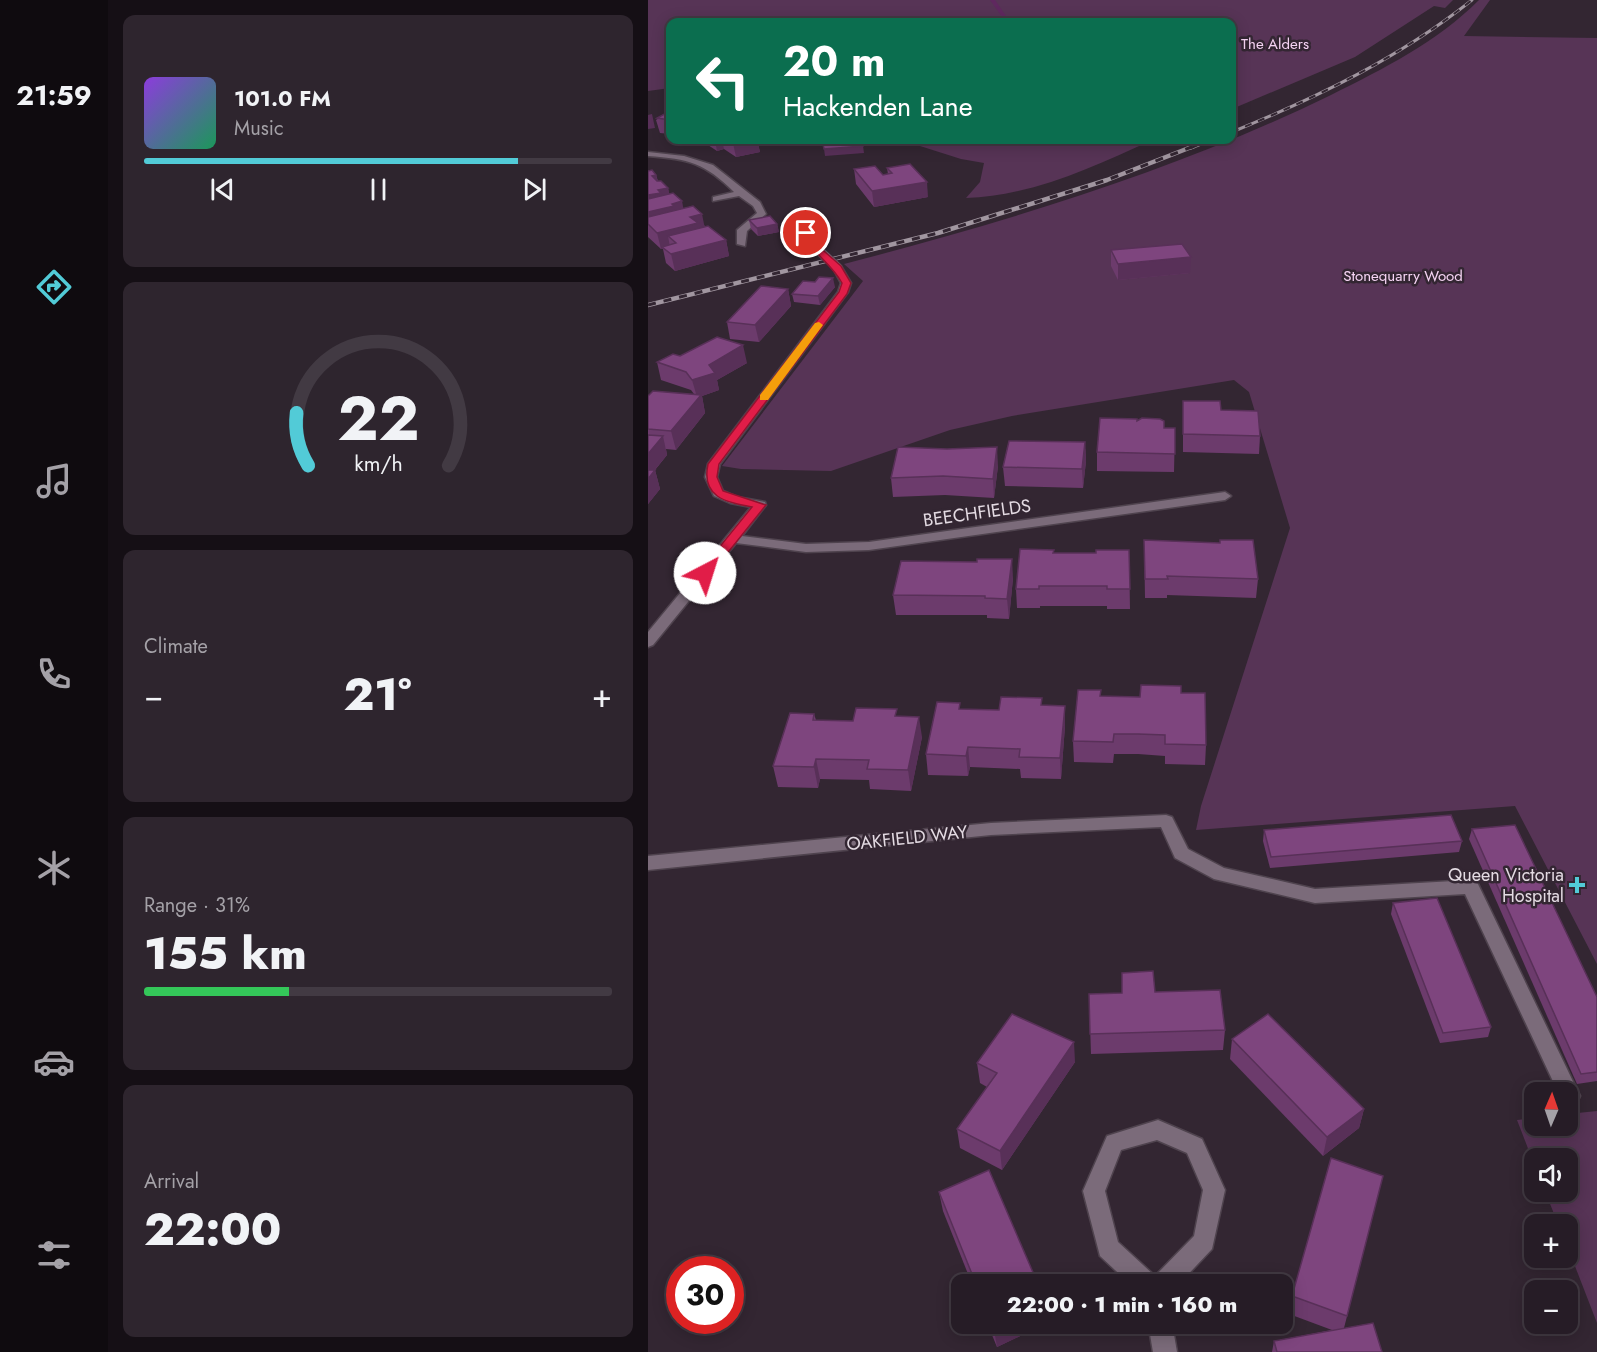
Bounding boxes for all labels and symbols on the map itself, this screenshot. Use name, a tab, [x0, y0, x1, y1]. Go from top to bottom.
park label: The Alders	[1241, 33, 1309, 55]
pin	[780, 207, 831, 258]
park label: Stonequarry Wood	[1343, 265, 1463, 287]
street label: BEECHFIELDS	[921, 493, 1033, 533]
position arrow	[673, 541, 737, 605]
street label: OAKFIELD WAY	[845, 819, 970, 857]
place label: Queen Victoria Hospital	[1448, 862, 1564, 909]
marker: Queen Victoria Hospital	[1568, 876, 1586, 894]
north arrow	[1524, 1082, 1578, 1136]
speed limit sign: 30	[666, 1256, 744, 1334]

